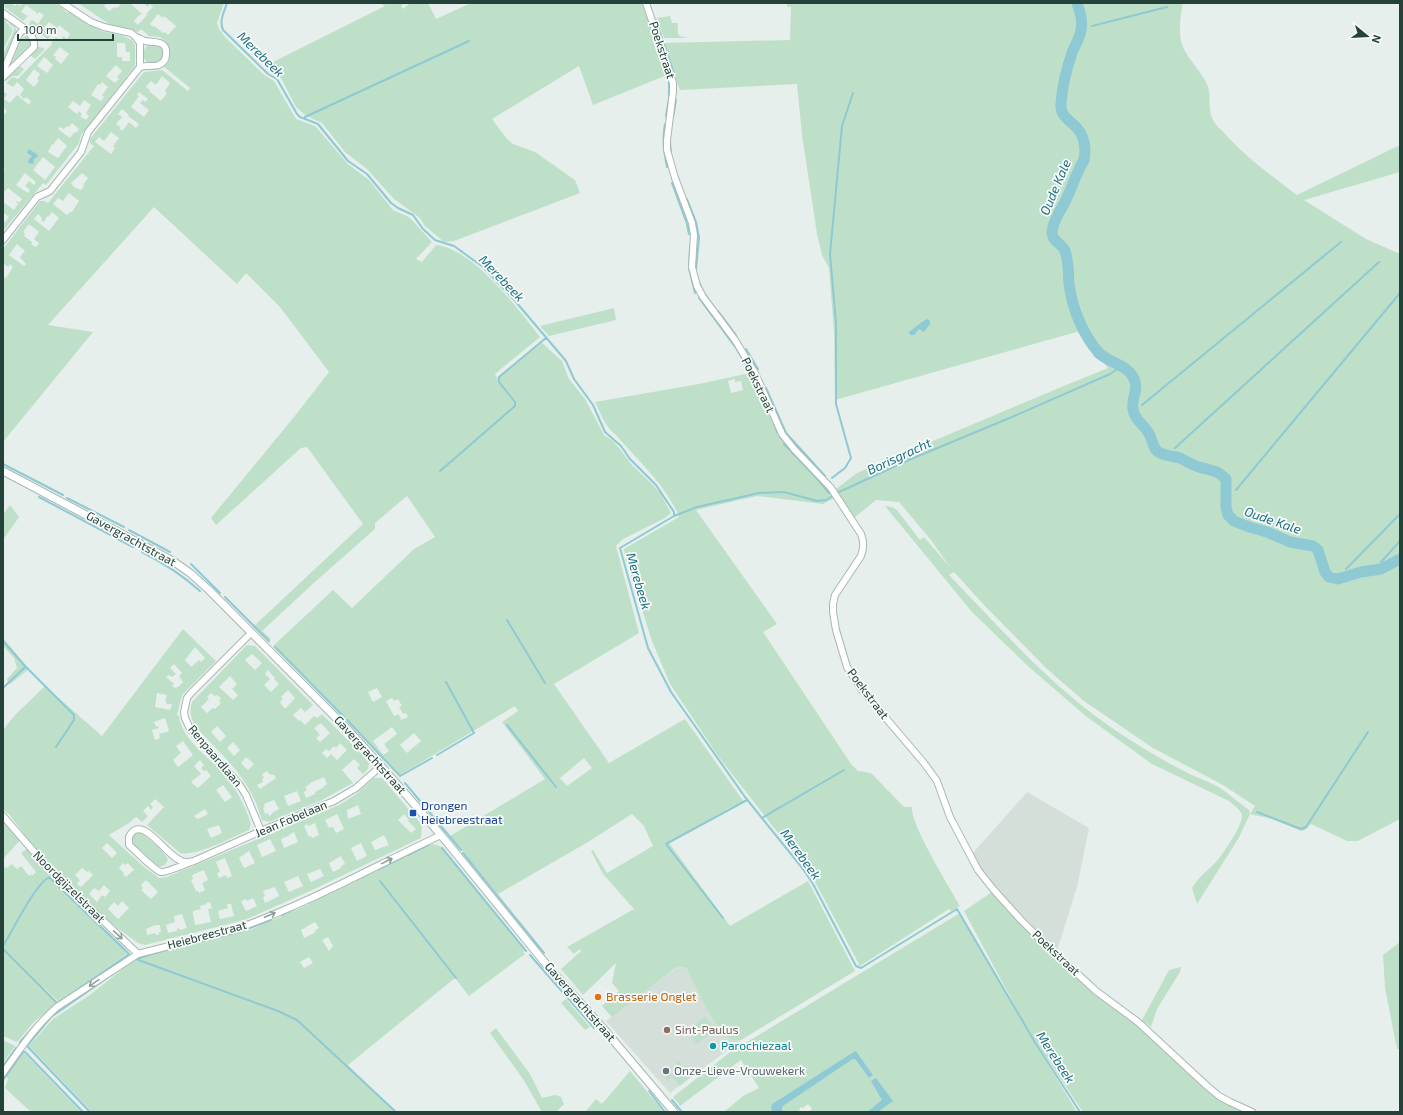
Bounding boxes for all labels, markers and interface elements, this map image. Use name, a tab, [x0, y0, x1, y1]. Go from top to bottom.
scale bar	[18, 16, 113, 42]
north arrow	[1347, 16, 1387, 56]
street label: Poekstraat	[647, 19, 679, 81]
text: 100 m	[24, 22, 56, 36]
water label: Merebeek	[234, 28, 288, 80]
text: N	[1370, 33, 1384, 45]
water label: Oude Kale	[1036, 157, 1074, 217]
water label: Merebeek	[476, 251, 528, 305]
street label: Poekstraat	[740, 355, 778, 415]
water label: Borisgracht	[864, 434, 934, 478]
water label: Oude Kale	[1242, 503, 1304, 537]
street label: Gavergrachtstraat	[84, 508, 179, 569]
water label: Merebeek	[623, 551, 655, 612]
street label: Poekstraat	[845, 665, 893, 722]
street label: Gavergrachtstraat	[332, 712, 410, 797]
street label: Renpaardlaan	[186, 722, 246, 789]
street label: Jean Fobelaan	[252, 797, 329, 840]
place label: Drongen Heiebreestraat	[421, 798, 503, 826]
marker: Drongen Heiebreestraat	[408, 808, 418, 818]
water label: Merebeek	[777, 826, 825, 883]
street label: Noordgijzelstraat	[30, 848, 109, 926]
one-way arrow	[381, 857, 393, 864]
one-way arrow	[263, 911, 275, 919]
street label: Heiebreestraat	[166, 917, 248, 951]
street label: Poekstraat	[1030, 927, 1084, 978]
one-way arrow	[113, 930, 123, 939]
street label: Gavergrachtstraat	[543, 959, 619, 1044]
one-way arrow	[89, 979, 100, 987]
place label: Brasserie Onglet	[606, 989, 697, 1003]
marker: Brasserie Onglet	[593, 992, 603, 1002]
place label: Sint-Paulus	[675, 1022, 739, 1036]
marker: Sint-Paulus	[662, 1025, 672, 1035]
water label: Merebeek	[1033, 1028, 1079, 1086]
place label: Parochiezaal	[721, 1038, 792, 1052]
marker: Parochiezaal	[708, 1041, 718, 1051]
place label: Onze-Lieve-Vrouwekerk	[674, 1063, 805, 1077]
marker: Onze-Lieve-Vrouwekerk	[661, 1066, 671, 1076]

